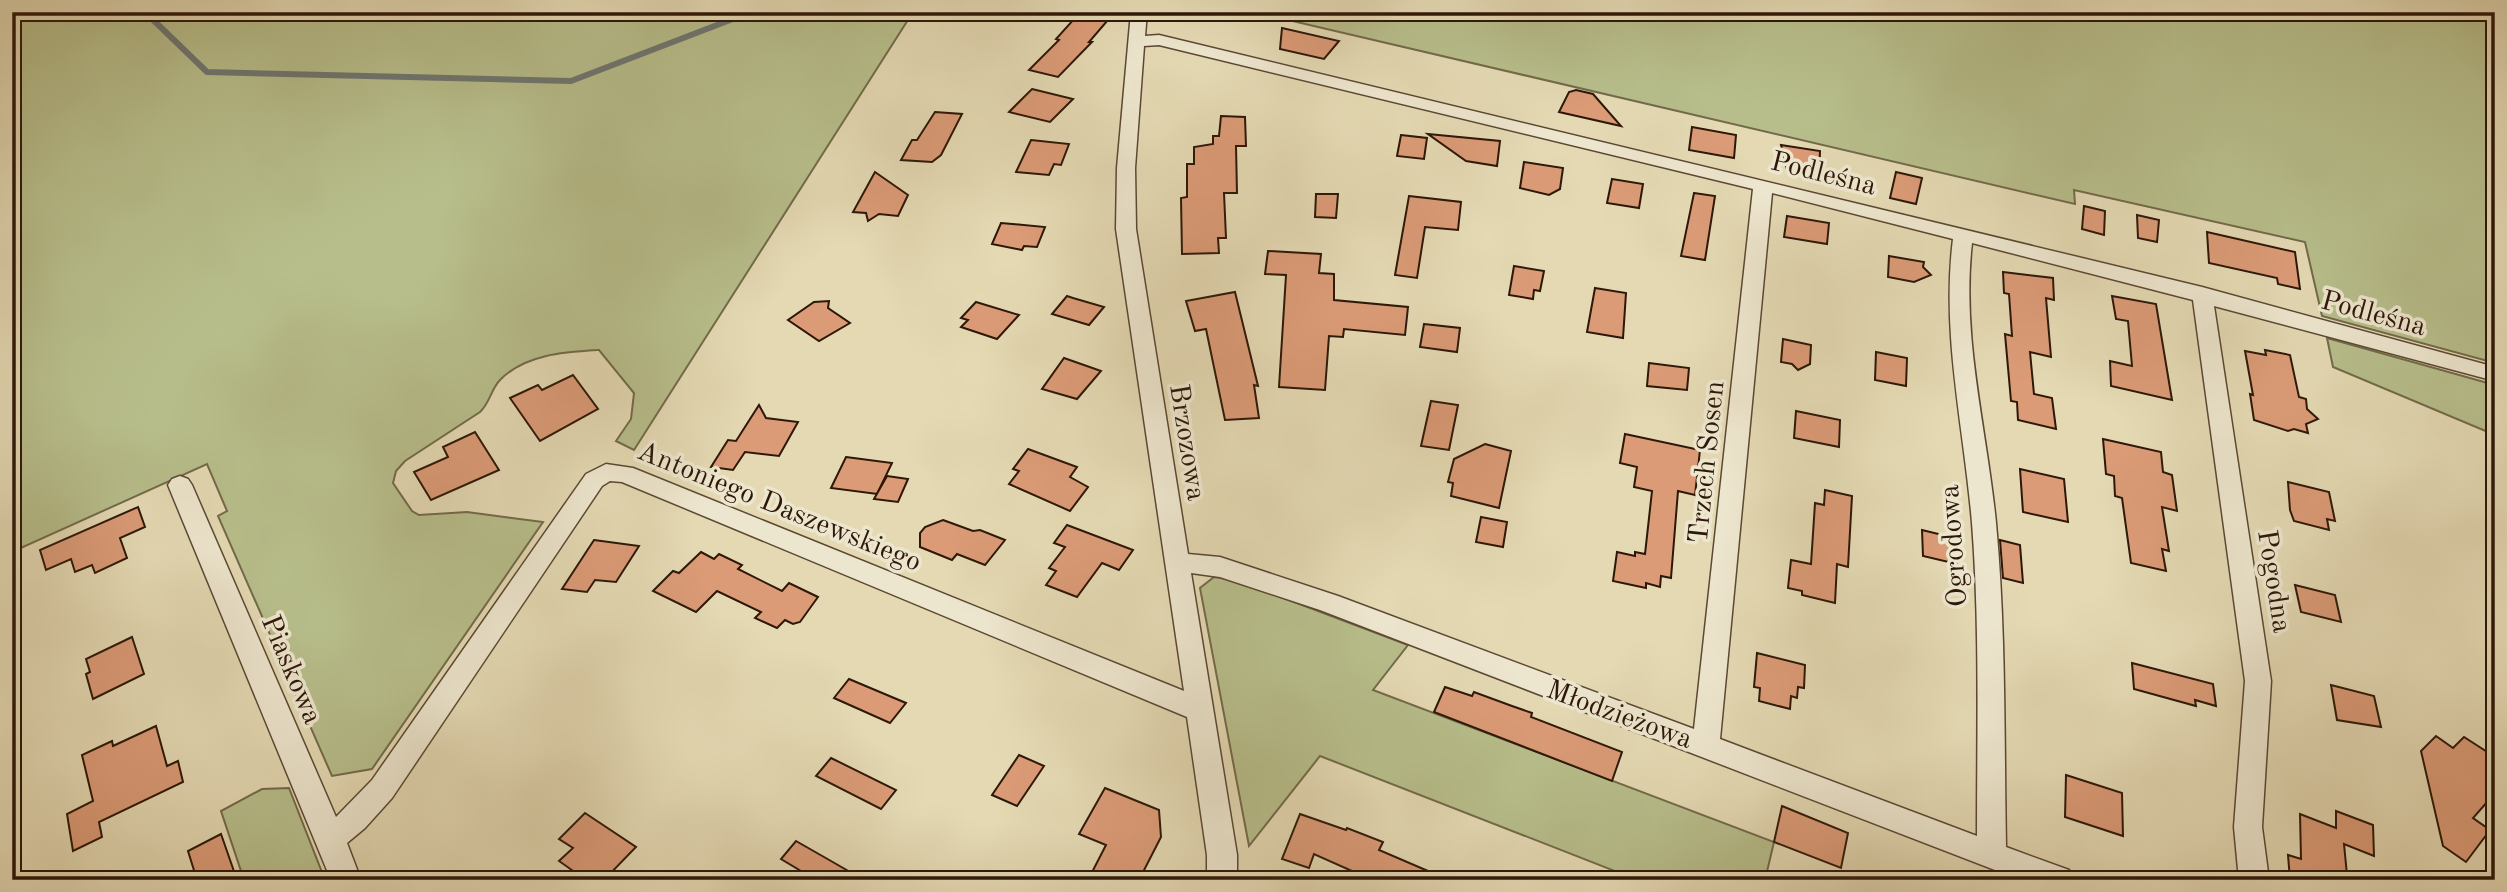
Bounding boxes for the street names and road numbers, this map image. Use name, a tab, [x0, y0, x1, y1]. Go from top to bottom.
street label: Podleśna	[1768, 148, 1879, 202]
street label: Podleśna	[2318, 287, 2429, 342]
street label: Trzech Sosen	[1686, 380, 1730, 545]
street label: Brzozowa	[1163, 382, 1209, 503]
street label: Antoniego Daszewskiego	[633, 438, 925, 578]
street label: Ogrodowa	[1937, 483, 1973, 608]
street label: Pogodna	[2251, 528, 2295, 635]
street label: Piaskowa	[255, 612, 326, 729]
street label: Młodzieżowa	[1542, 677, 1696, 755]

